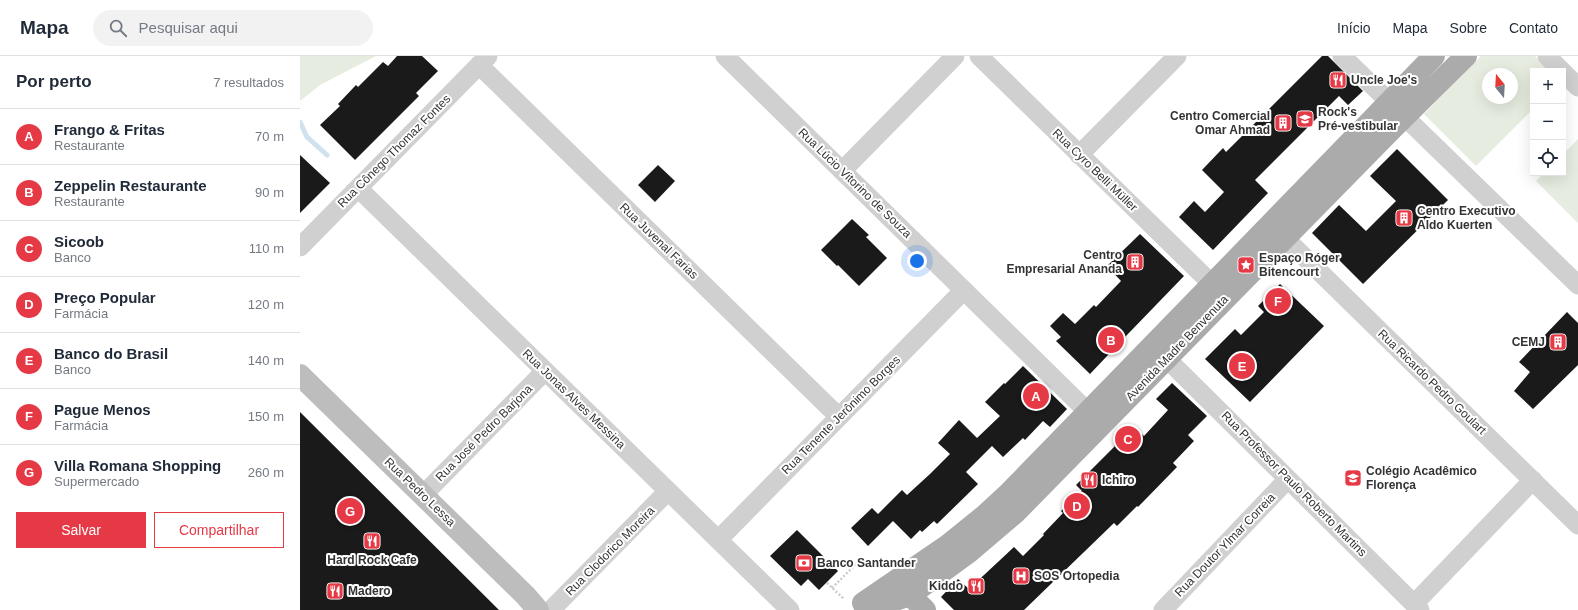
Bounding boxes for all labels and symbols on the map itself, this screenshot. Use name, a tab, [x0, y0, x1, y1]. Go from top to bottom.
north arrow	[1482, 68, 1518, 104]
restaurant icon: Uncle Joe's	[1328, 70, 1348, 90]
place label: Uncle Joe's	[1351, 73, 1418, 87]
street label: Rua Cônego Thomaz Fontes	[335, 92, 453, 210]
place label: Rock's Pré-vestibular	[1318, 105, 1398, 133]
place label: Centro Comercial Omar Ahmad	[1170, 109, 1270, 137]
school or university icon: Rock's Pré-vestibular	[1295, 109, 1315, 129]
building icon: Centro Comercial Omar Ahmad	[1273, 113, 1293, 133]
street label: Rua Lúcio Vitorino de Souza	[796, 125, 915, 241]
street label: Rua Cyro Belli Müller	[1050, 126, 1140, 214]
street label: Rua Juvenal Farias	[617, 200, 701, 282]
place label: Centro Executivo Aldo Kuerten	[1417, 204, 1516, 232]
building icon: Centro Executivo Aldo Kuerten	[1394, 208, 1414, 228]
place label: Centro Empresarial Ananda	[1006, 248, 1122, 276]
your location	[907, 251, 927, 271]
place label: Espaço Róger Bitencourt	[1259, 251, 1340, 279]
building icon: Centro Empresarial Ananda	[1125, 252, 1145, 272]
place icon: Espaço Róger Bitencourt	[1236, 255, 1256, 275]
pin: F	[1265, 286, 1291, 316]
street label: Avenida Madre Benvenuta	[1123, 292, 1231, 404]
pin: B	[1098, 325, 1124, 355]
street label: Rua Ricardo Pedro Goulart	[1375, 327, 1489, 438]
building icon: CEMJ	[1548, 332, 1568, 352]
place label: CEMJ	[1512, 335, 1545, 349]
street label: Rua Jonas Alves Messina	[520, 346, 629, 452]
pin: E	[1229, 351, 1255, 381]
street label: Rua Tenente Jerônimo Borges	[779, 353, 903, 477]
pin: A	[1023, 381, 1049, 411]
street label: Rua José Pedro Barjona	[433, 382, 535, 484]
street label: Rua Professor Paulo Roberto Martins	[1219, 409, 1369, 559]
pin: C	[1115, 424, 1141, 454]
street label: Rua Pedro Lessa	[382, 455, 458, 529]
place label: Colégio Acadêmico Florença	[1366, 464, 1477, 492]
school or university icon: Colégio Acadêmico Florença	[1343, 468, 1363, 488]
restaurant icon: Ichiro	[1079, 470, 1099, 490]
place label: Ichiro	[1102, 473, 1135, 487]
street label: Rua Doutor Ylmar Correia	[1172, 490, 1278, 600]
pin: D	[1064, 491, 1090, 521]
pin: G	[337, 496, 363, 526]
street label: Rua Clodorico Moreira	[563, 503, 658, 598]
restaurant icon: Hard Rock Cafe	[362, 531, 382, 551]
place label: Hard Rock Cafe	[327, 553, 417, 567]
bank icon: Banco Santander	[794, 553, 814, 573]
place label: Banco Santander	[817, 556, 916, 570]
hospital icon: SOS Ortopedia	[1011, 566, 1031, 586]
place label: SOS Ortopedia	[1034, 569, 1120, 583]
restaurant icon: Kiddo	[966, 576, 986, 596]
place label: Kiddo	[929, 579, 963, 593]
restaurant icon: Madero	[325, 581, 345, 601]
place label: Madero	[348, 584, 391, 598]

